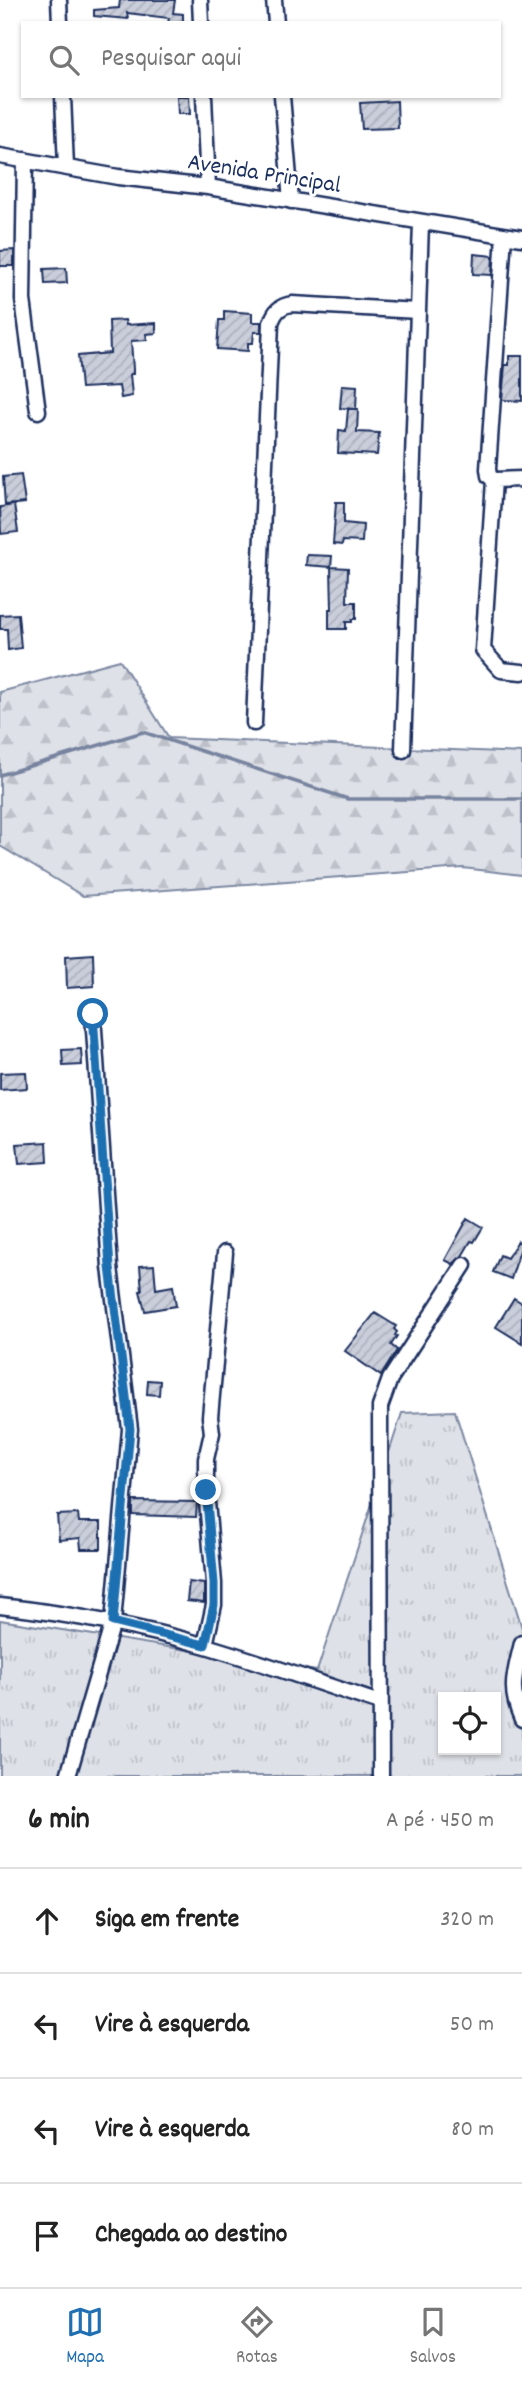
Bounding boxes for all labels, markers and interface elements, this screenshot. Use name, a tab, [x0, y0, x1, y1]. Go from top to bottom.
search box	[21, 21, 501, 98]
icon: search	[45, 41, 83, 79]
text: Pesquisar aqui	[101, 41, 241, 78]
street label: Avenida Principal	[185, 146, 343, 204]
route start	[77, 998, 108, 1029]
route end	[190, 1474, 221, 1505]
map controls	[438, 1692, 501, 1755]
button: locate	[438, 1692, 501, 1755]
text: 6 min	[28, 1800, 90, 1843]
text: A pé · 450 m	[386, 1805, 494, 1838]
icon: ahead	[28, 1902, 66, 1940]
text: Siga em frente	[95, 1902, 239, 1939]
text: 320 m	[440, 1904, 494, 1937]
icon: left	[28, 2007, 66, 2045]
text: Vire à esquerda	[95, 2007, 249, 2044]
text: 50 m	[450, 2009, 494, 2042]
icon: left	[28, 2112, 66, 2150]
text: Vire à esquerda	[95, 2112, 249, 2149]
text: 80 m	[451, 2114, 494, 2147]
icon: arrive	[28, 2217, 66, 2255]
text: Chegada ao destino	[95, 2217, 287, 2254]
tab: Mapa	[66, 2303, 104, 2372]
tab: Rotas	[236, 2303, 278, 2372]
tab: Salvos	[410, 2303, 456, 2372]

